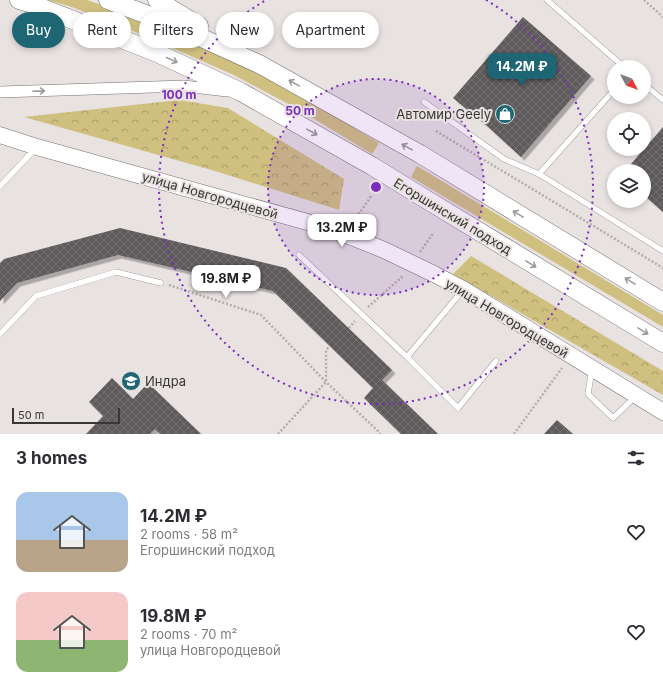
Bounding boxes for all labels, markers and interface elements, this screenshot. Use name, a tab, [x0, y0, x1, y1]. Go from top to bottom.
chip: Buy	[12, 12, 65, 48]
chip: Rent	[73, 12, 131, 48]
chip: Filters	[139, 12, 208, 48]
chip: New	[216, 12, 274, 48]
chip: Apartment	[282, 12, 379, 48]
pin: 14.2M ₽	[485, 53, 559, 87]
one-way arrow	[166, 57, 178, 64]
text: 14.2M ₽	[496, 58, 548, 74]
north arrow	[607, 60, 651, 104]
map controls	[607, 60, 651, 208]
one-way arrow	[288, 79, 300, 87]
one-way arrow	[32, 87, 45, 95]
text: 100 m	[161, 87, 197, 102]
text: 50 m	[285, 103, 315, 118]
shop icon: Автомир Geely	[494, 103, 516, 125]
place label: Автомир Geely	[396, 106, 491, 122]
button: locate	[607, 112, 651, 156]
one-way arrow	[306, 129, 318, 136]
one-way arrow	[401, 142, 413, 150]
button: layers	[607, 164, 651, 208]
street label: улица Новгородцевой	[140, 168, 280, 222]
street label: Егоршинский подход	[391, 174, 515, 258]
centre of rings	[369, 180, 383, 194]
one-way arrow	[512, 210, 524, 218]
pin: 13.2M ₽	[305, 214, 379, 248]
text: 13.2M ₽	[316, 219, 368, 235]
one-way arrow	[525, 260, 537, 268]
pin: 19.8M ₽	[189, 265, 263, 299]
text: 19.8M ₽	[201, 270, 251, 286]
street label: улица Новгородцевой	[443, 275, 571, 361]
one-way arrow	[624, 277, 636, 285]
one-way arrow	[637, 327, 648, 335]
school or university icon: Индра	[120, 370, 142, 392]
place label: Индра	[145, 373, 186, 389]
scale bar	[12, 406, 120, 425]
text: 50 m	[18, 408, 44, 422]
icon: filters	[625, 447, 647, 469]
text: 3 homes	[16, 448, 87, 468]
text: 14.2M ₽	[140, 506, 207, 526]
icon: home	[48, 508, 96, 556]
icon: heart	[625, 521, 647, 543]
text: 2 rooms · 58 m²	[140, 526, 238, 542]
text: Егоршинский подход	[140, 542, 275, 558]
text: 19.8M ₽	[140, 606, 207, 626]
icon: home	[48, 608, 96, 656]
icon: heart	[625, 621, 647, 643]
text: 2 rooms · 70 m²	[140, 626, 237, 642]
text: улица Новгородцевой	[140, 642, 281, 658]

